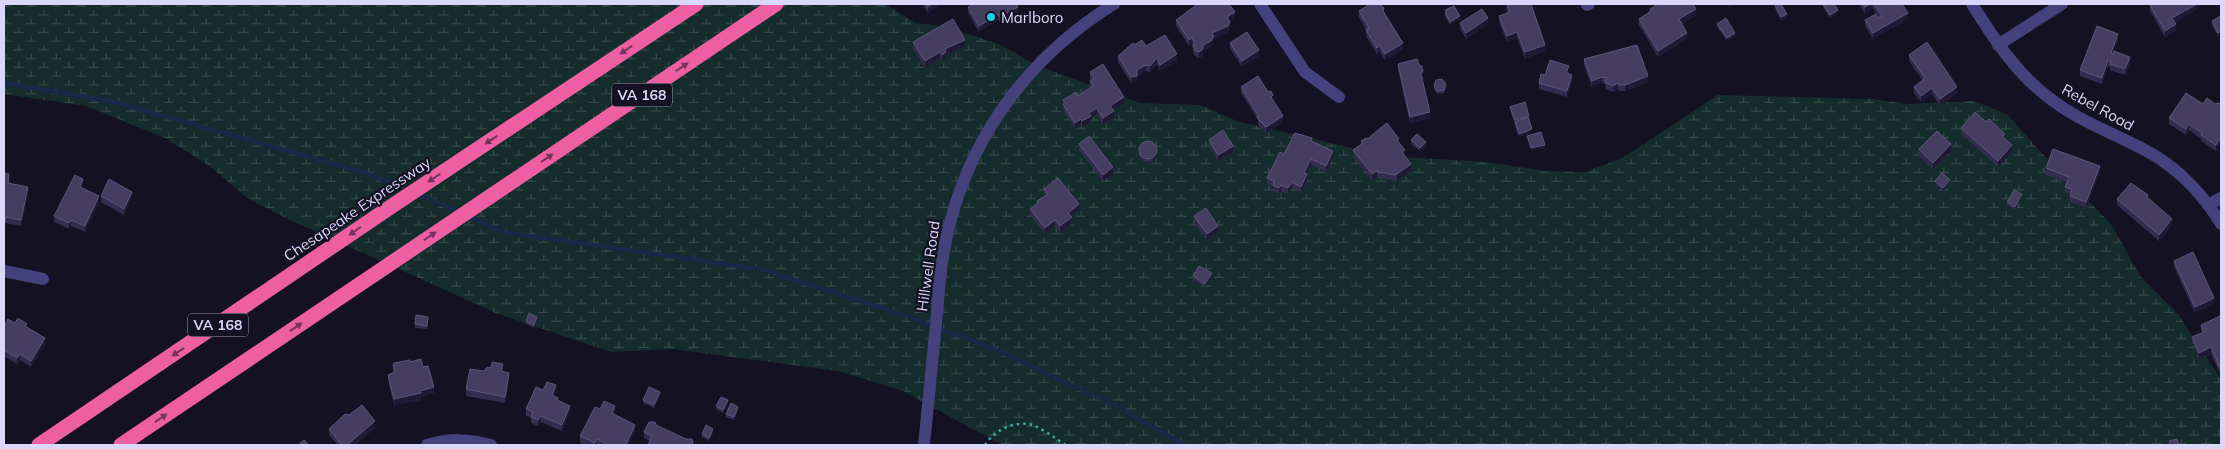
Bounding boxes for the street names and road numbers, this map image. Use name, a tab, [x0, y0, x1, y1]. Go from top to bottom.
street label: Rebel Road	[2058, 79, 2138, 135]
road number: VA 168	[612, 84, 672, 106]
street label: Chesapeake Expressway	[280, 153, 434, 265]
street label: Hillwell Road	[912, 220, 944, 312]
road number: VA 168	[188, 314, 248, 336]

